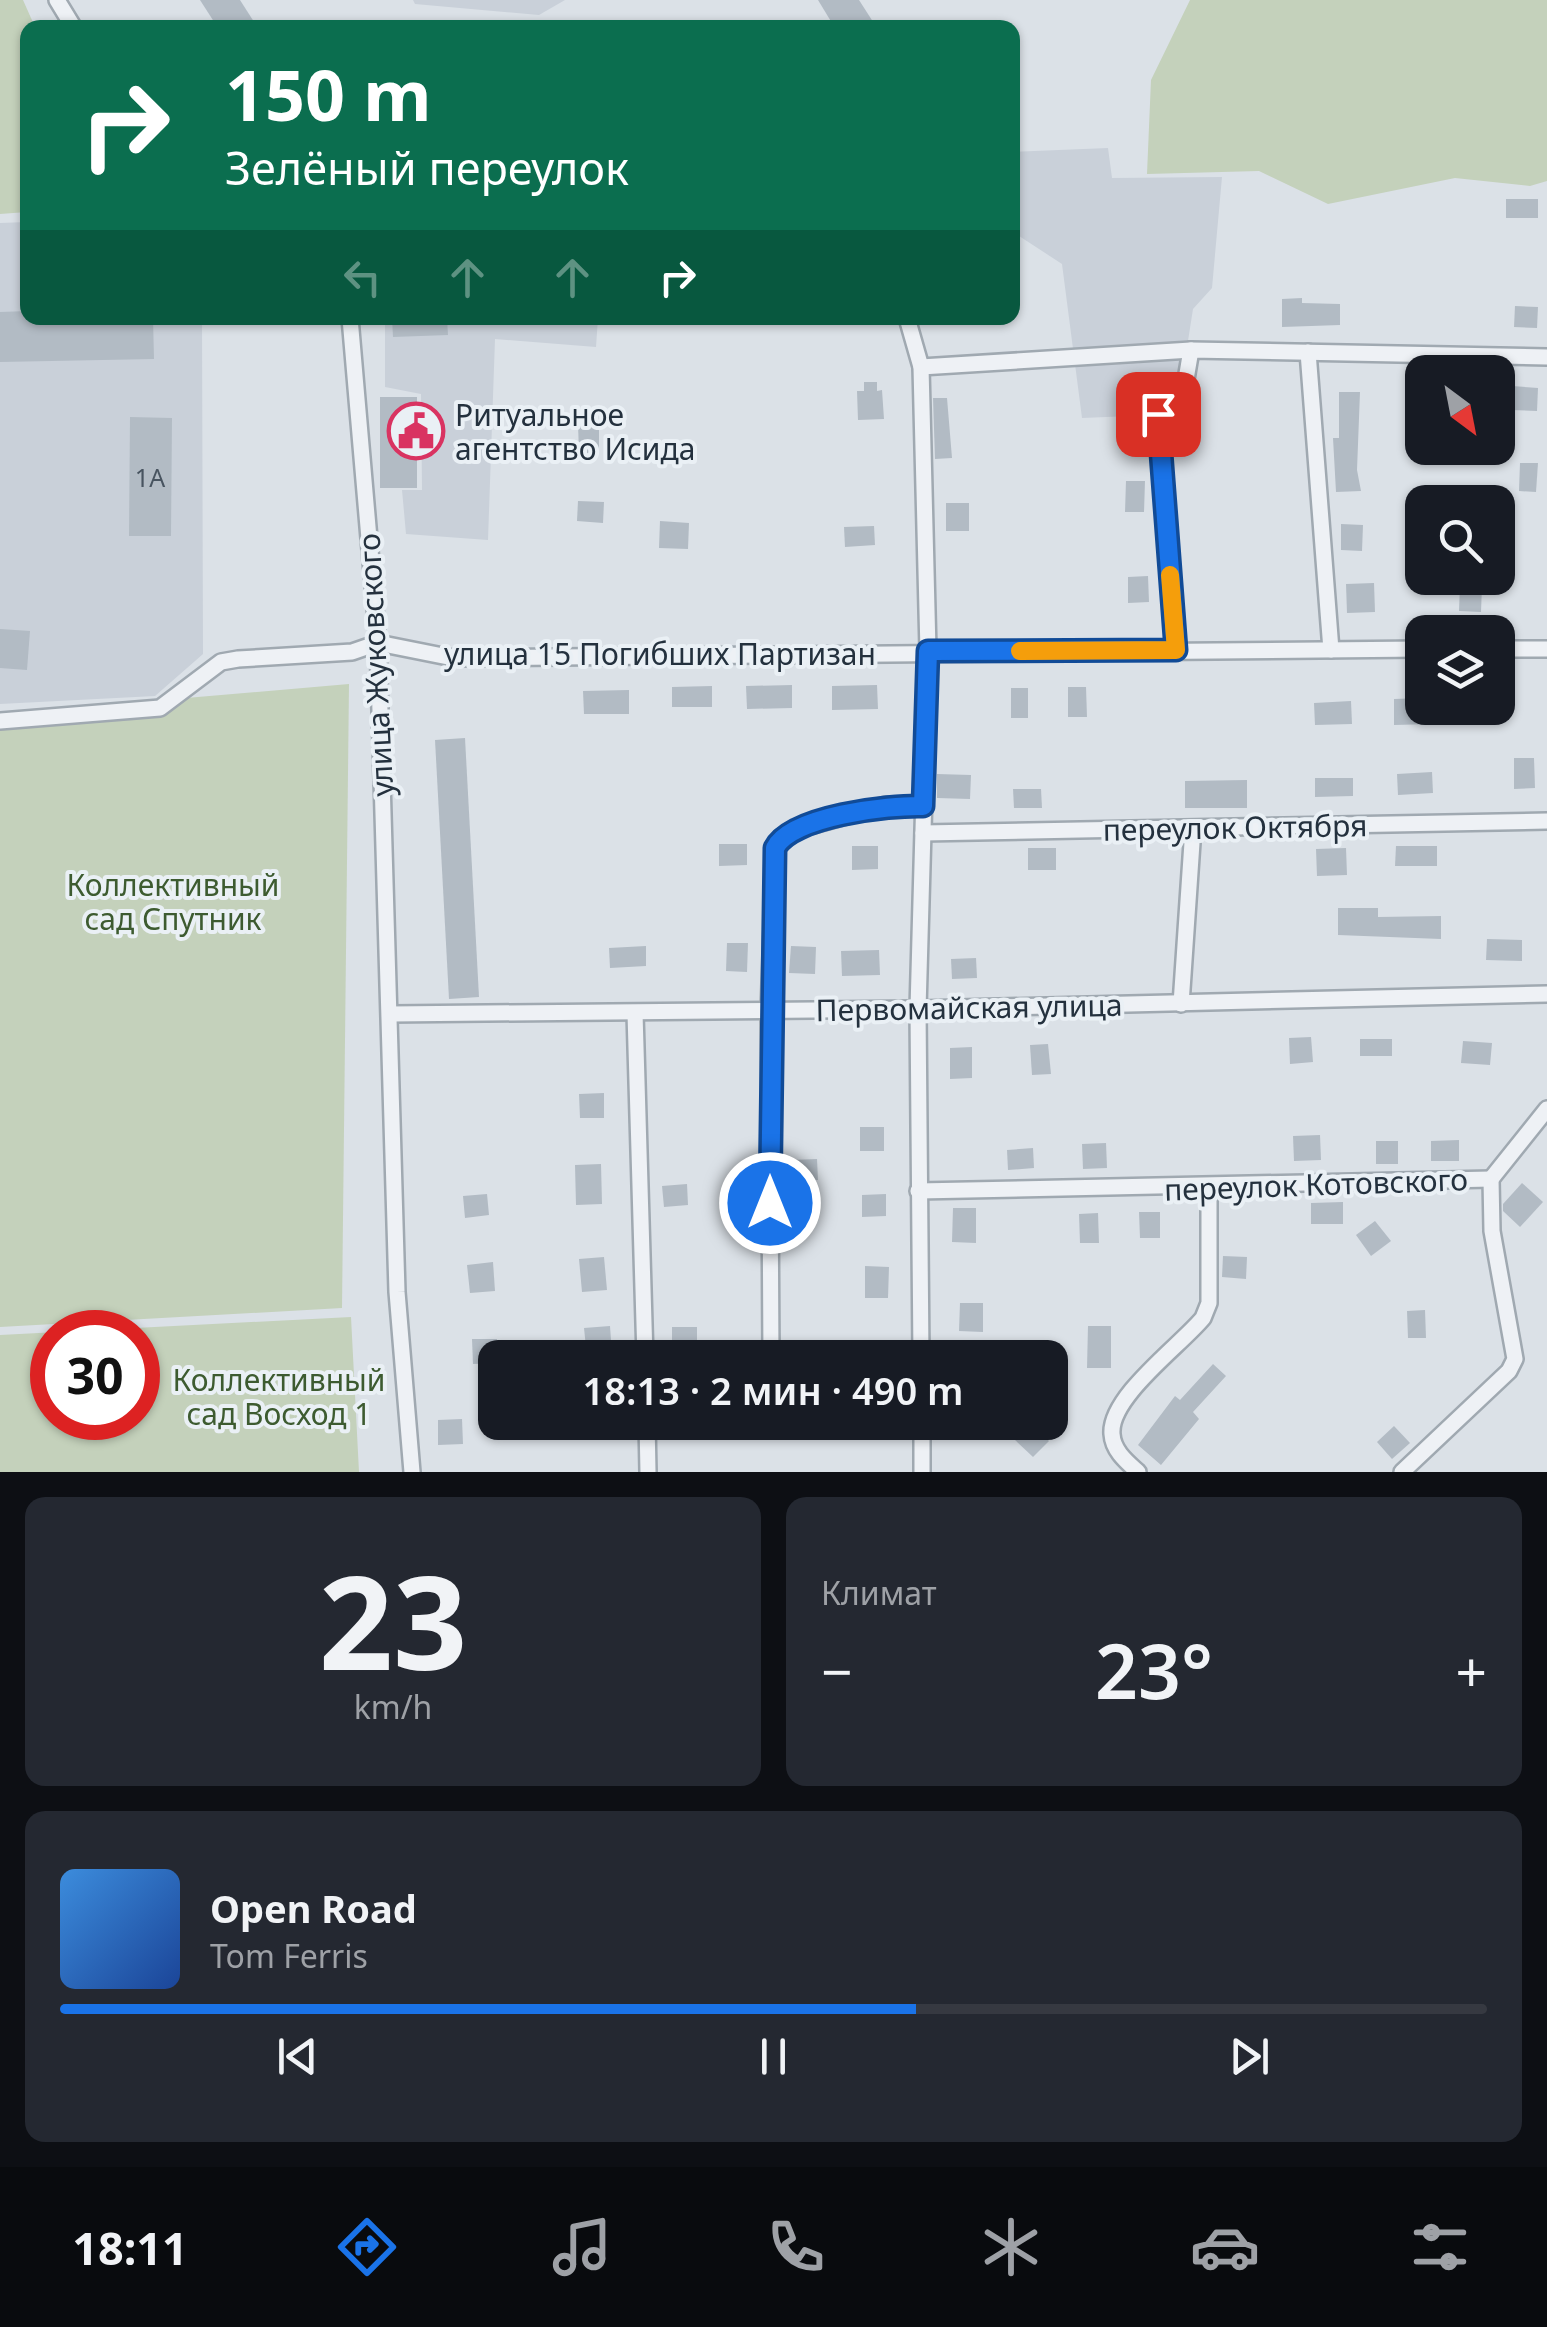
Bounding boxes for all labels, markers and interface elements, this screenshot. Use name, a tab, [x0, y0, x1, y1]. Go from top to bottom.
text: 150 m	[225, 46, 432, 142]
icon: right	[60, 60, 190, 190]
text: Зелёный переулок	[225, 137, 629, 198]
icon: left	[335, 250, 390, 305]
icon: ahead	[440, 250, 495, 305]
icon: ahead	[545, 250, 600, 305]
icon: right	[650, 250, 705, 305]
north arrow	[1405, 355, 1515, 465]
map controls	[1405, 355, 1515, 725]
pin	[1116, 372, 1201, 457]
icon: arrive	[1131, 387, 1186, 442]
place label: Ритуальное агентство Исида	[455, 394, 695, 469]
public building icon: Ритуальное агентство Исида	[386, 401, 446, 461]
house number: 1А	[135, 460, 165, 494]
button: search	[1405, 485, 1515, 595]
street label: улица Жуковского	[348, 532, 402, 798]
button: layers	[1405, 615, 1515, 725]
street label: улица 15 Погибших Партизан	[444, 633, 876, 674]
street label: переулок Октября	[1102, 804, 1368, 850]
park label: Коллективный сад Спутник	[67, 864, 279, 939]
street label: Первомайская улица	[815, 984, 1123, 1030]
position arrow	[718, 1151, 822, 1255]
street label: переулок Котовского	[1163, 1158, 1469, 1210]
speed limit sign: 30	[30, 1310, 160, 1440]
park label: Коллективный сад Восход 1	[173, 1359, 385, 1434]
text: 18:13 · 2 мин · 490 m	[582, 1364, 964, 1416]
text: 23	[319, 1531, 467, 1708]
text: Климат	[821, 1571, 937, 1614]
text: 23°	[1095, 1619, 1213, 1721]
text: −	[821, 1633, 852, 1708]
text: +	[1456, 1633, 1487, 1708]
text: km/h	[354, 1685, 432, 1728]
text: Open Road	[210, 1882, 417, 1934]
text: Tom Ferris	[210, 1934, 368, 1977]
icon: previous	[270, 2029, 325, 2084]
icon: pause	[746, 2029, 801, 2084]
icon: next	[1222, 2029, 1277, 2084]
icon: directions	[332, 2212, 402, 2282]
icon: music	[547, 2212, 617, 2282]
icon: phone	[761, 2212, 831, 2282]
icon: climate	[976, 2212, 1046, 2282]
icon: car	[1190, 2212, 1260, 2282]
icon: filters	[1405, 2212, 1475, 2282]
text: 18:11	[72, 2217, 188, 2278]

